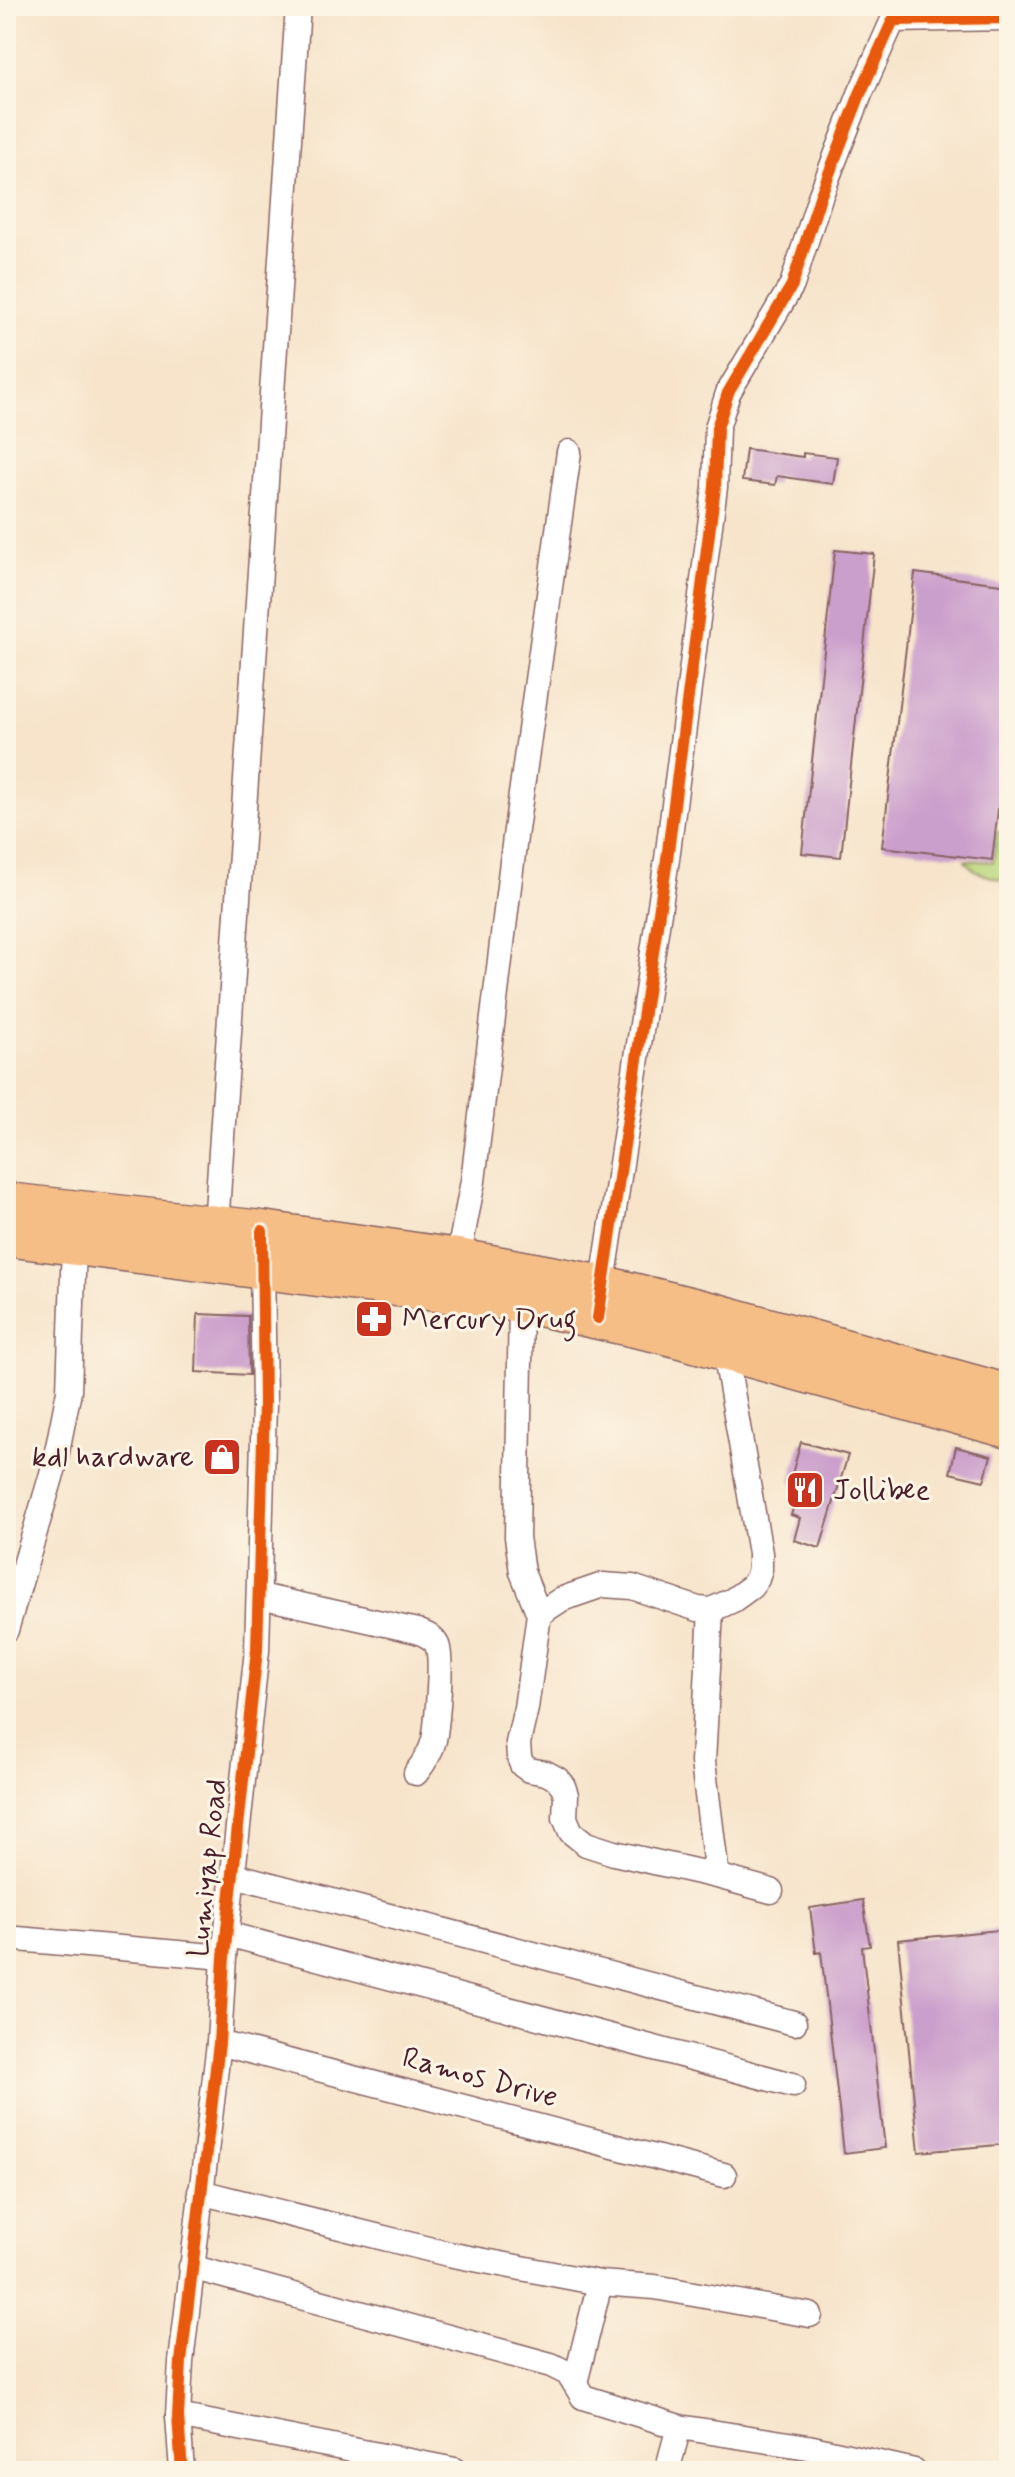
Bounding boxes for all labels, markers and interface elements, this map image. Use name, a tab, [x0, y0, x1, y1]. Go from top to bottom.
pharmacy icon: Mercury Drug	[353, 1298, 395, 1340]
place label: Mercury Drug	[402, 1300, 577, 1342]
shop icon: kdl hardware	[201, 1436, 243, 1478]
place label: kdl hardware	[32, 1438, 194, 1477]
restaurant icon: Jollibee	[784, 1469, 826, 1511]
place label: Jollibee	[833, 1471, 930, 1510]
street label: Lumiyap Road	[179, 1777, 237, 1959]
street label: Ramos Drive	[398, 2039, 562, 2117]

